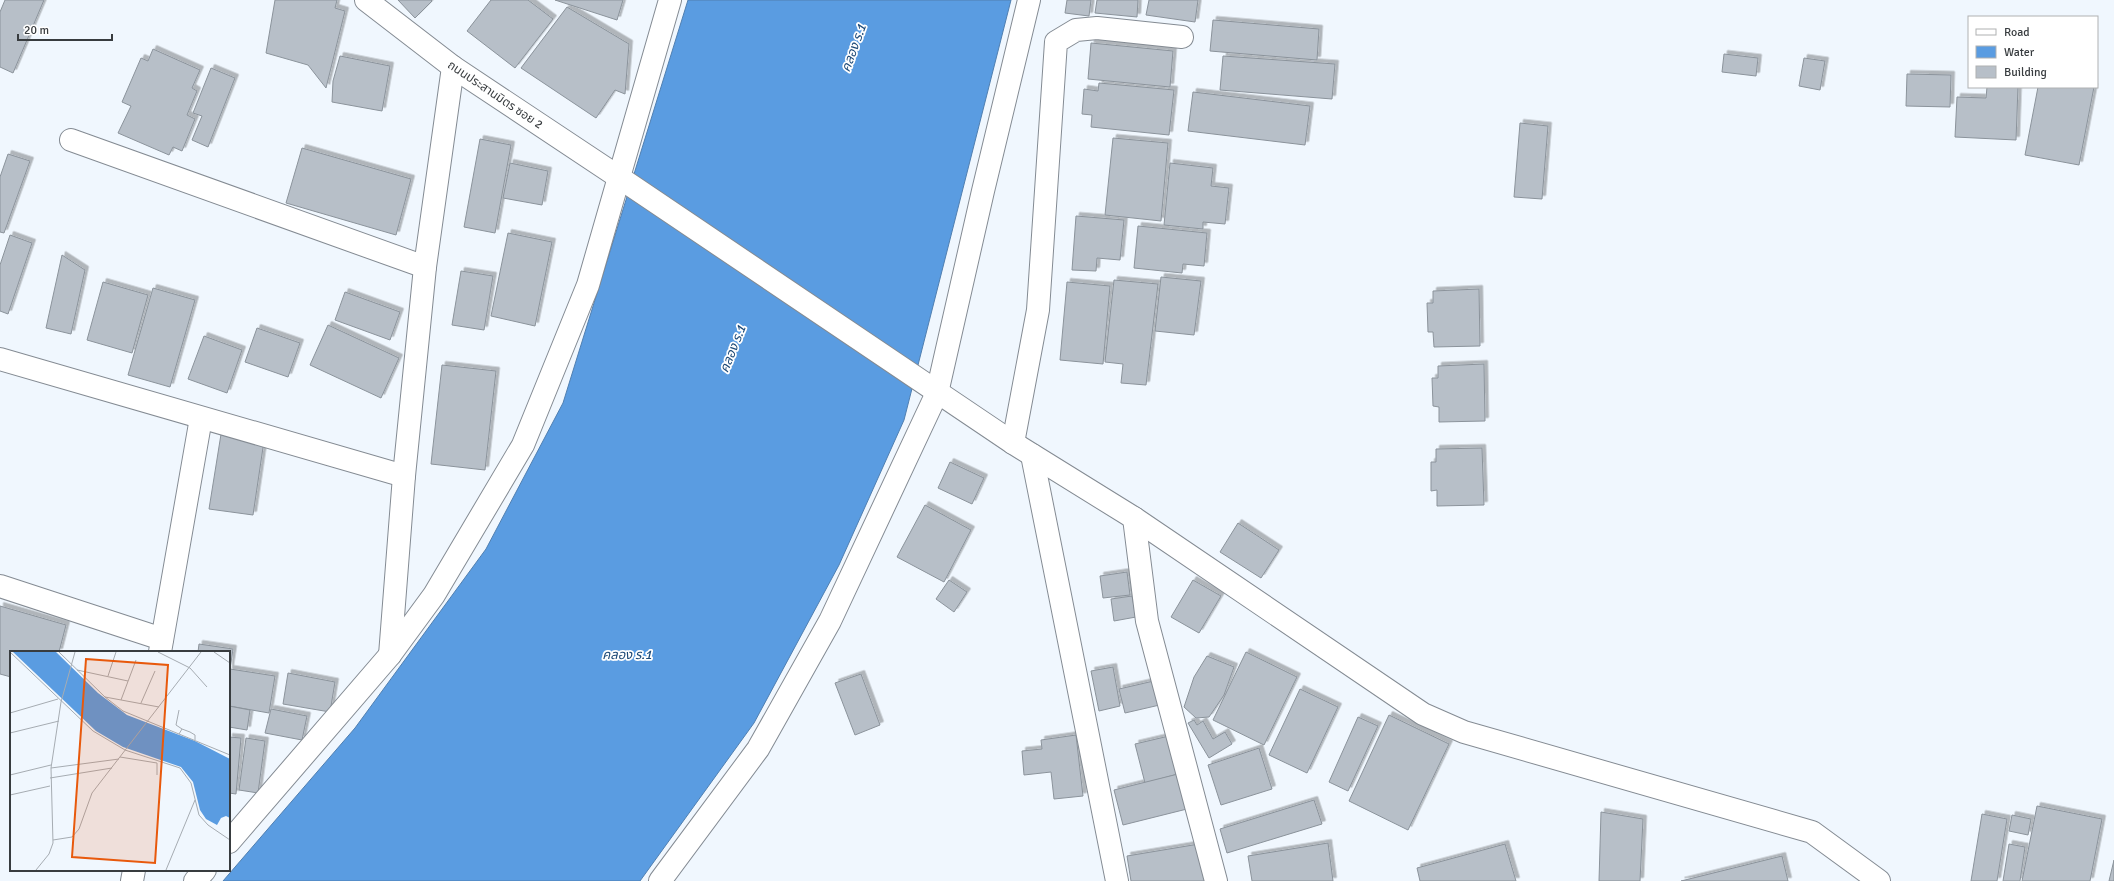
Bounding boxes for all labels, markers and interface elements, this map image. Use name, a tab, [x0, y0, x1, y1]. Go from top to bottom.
scale bar	[18, 16, 112, 42]
legend	[1968, 16, 2098, 88]
water label: คลอง ร.1	[838, 22, 870, 74]
text: 20 m	[24, 23, 49, 38]
text: Road	[2004, 25, 2030, 40]
text: Water	[2004, 45, 2035, 60]
street label: ถนนประสานมิตร ซอย 2	[445, 58, 545, 132]
text: Building	[2004, 65, 2047, 80]
water label: คลอง ร.1	[716, 323, 750, 375]
water label: คลอง ร.1	[602, 647, 652, 663]
inset map	[10, 651, 230, 871]

